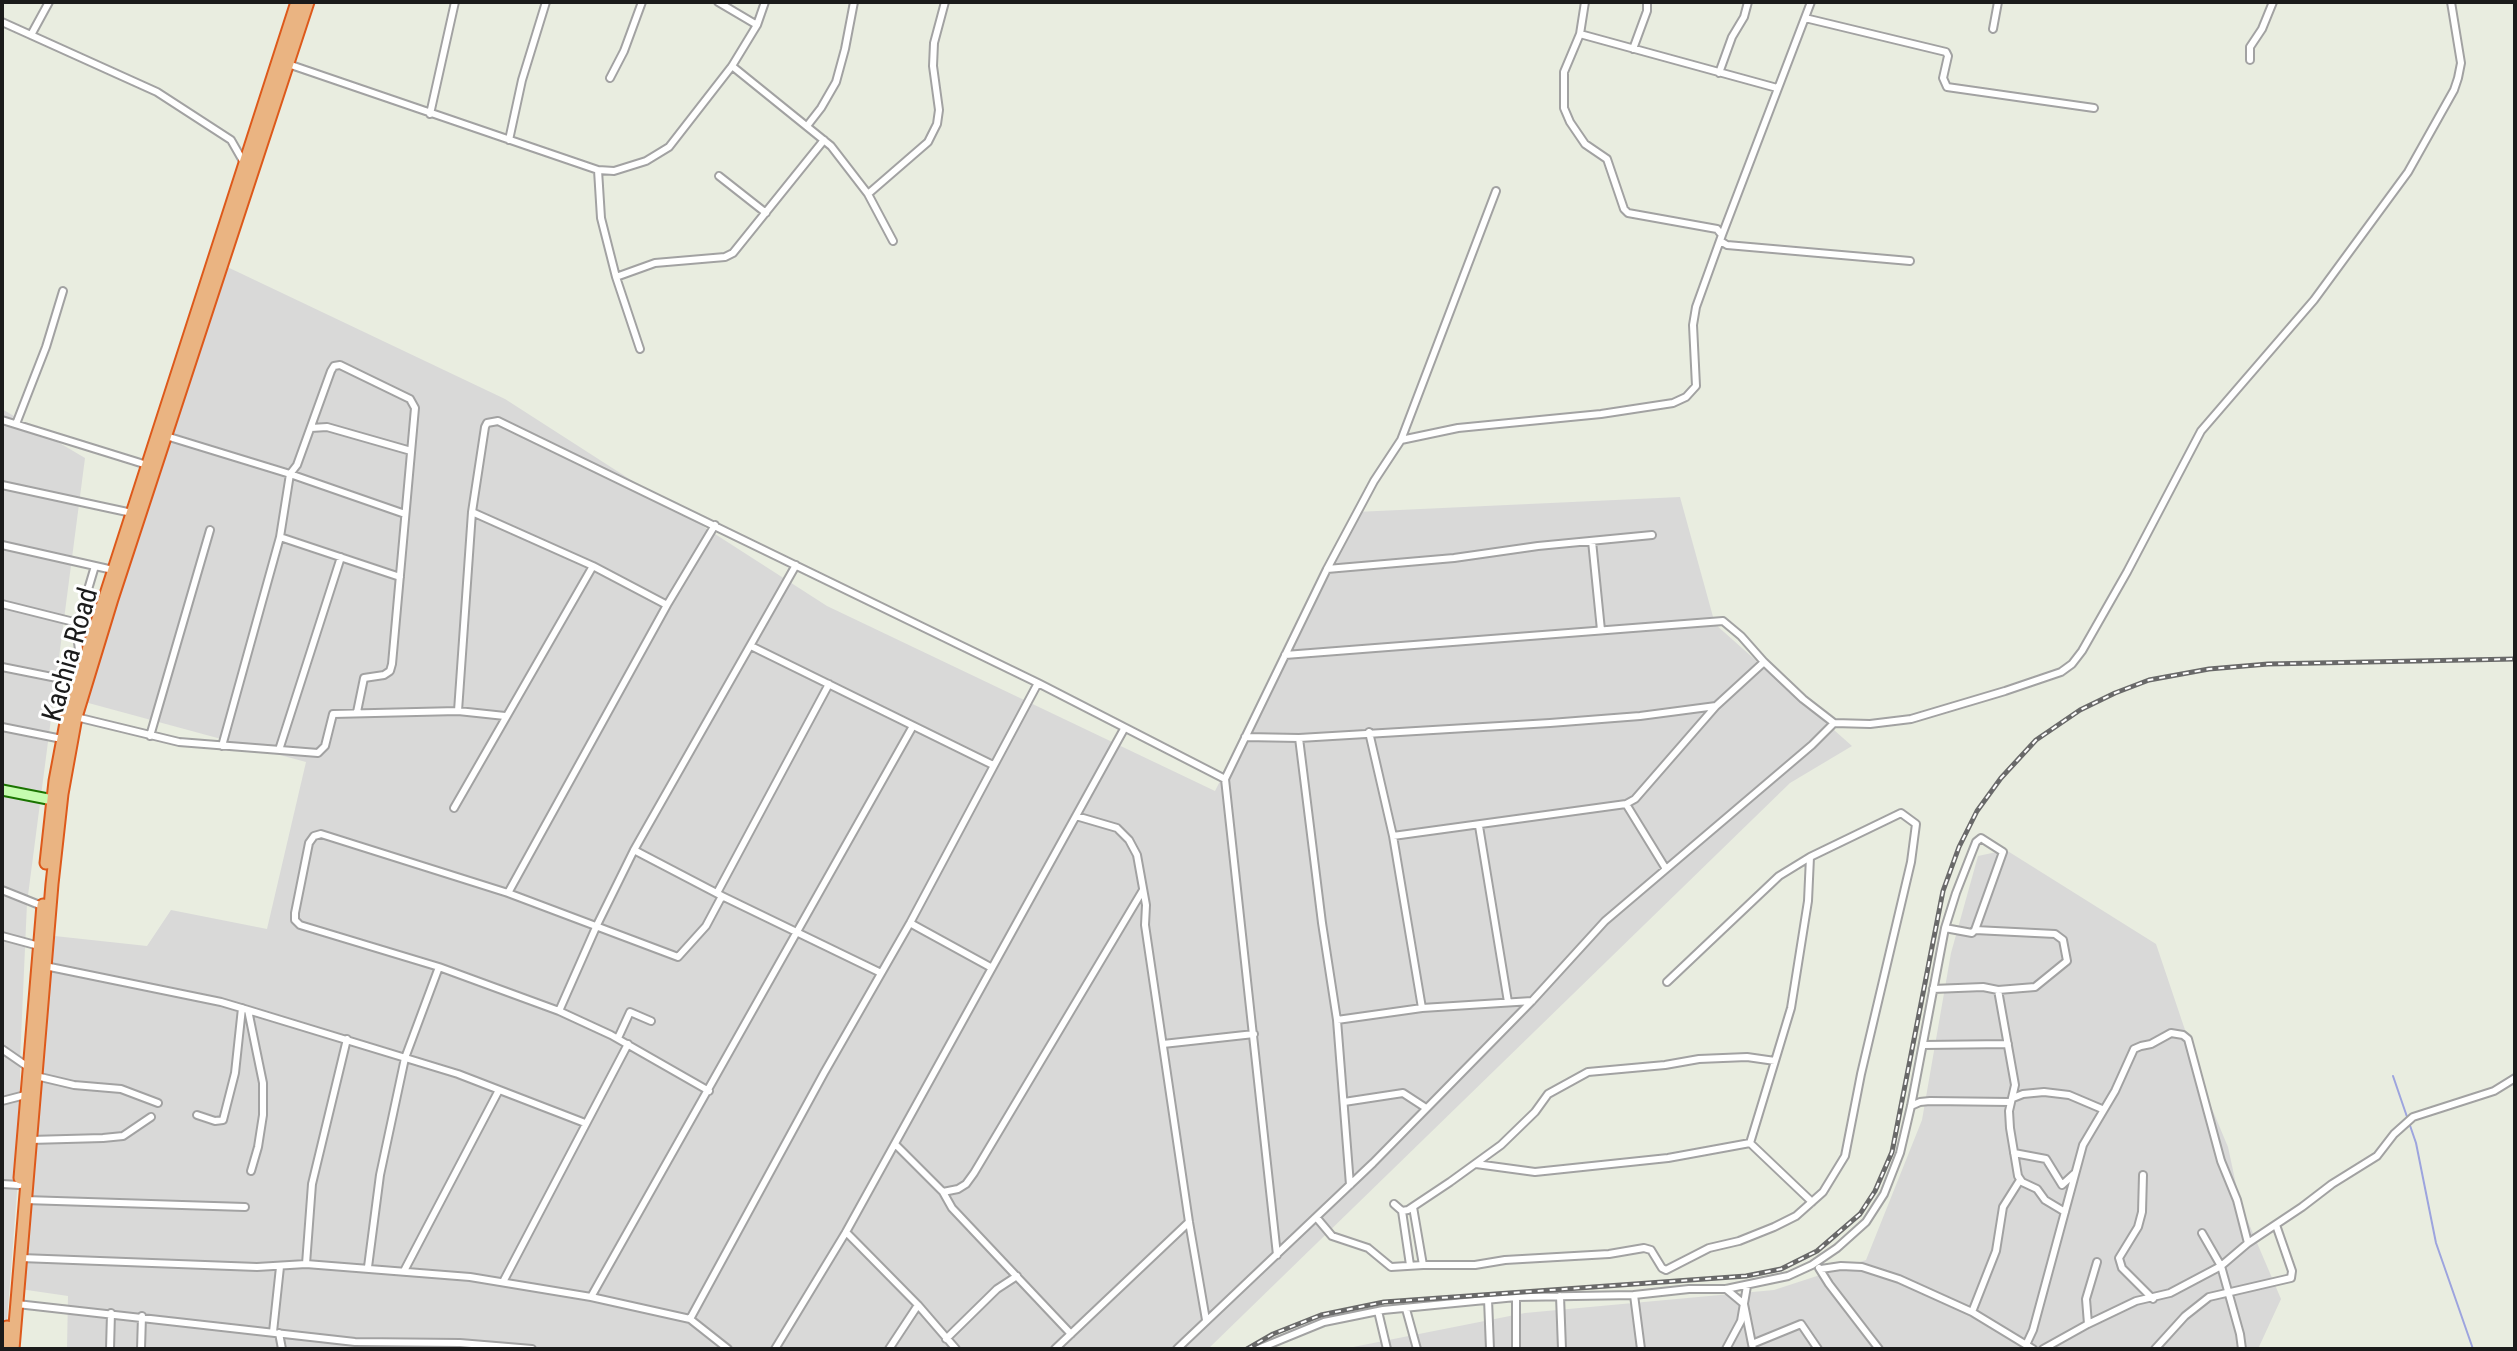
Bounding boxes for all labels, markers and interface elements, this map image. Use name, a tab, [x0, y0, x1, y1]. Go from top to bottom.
street label: Kachia Road	[37, 584, 107, 726]

